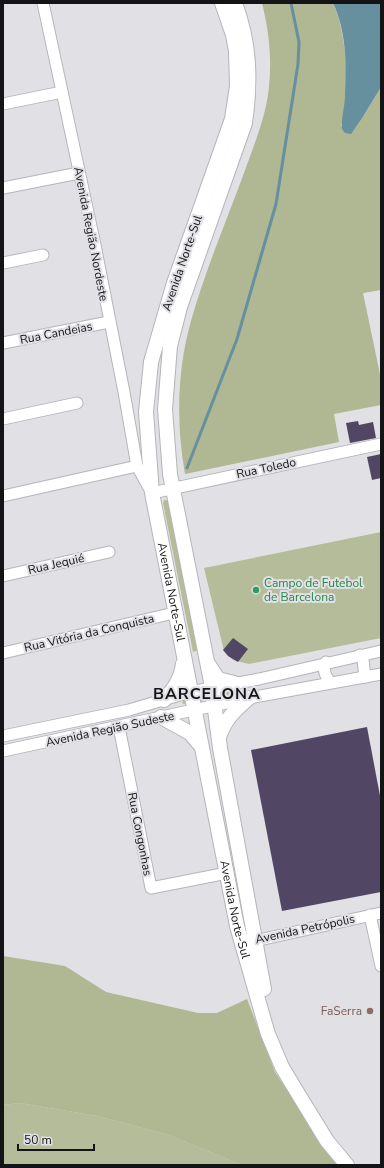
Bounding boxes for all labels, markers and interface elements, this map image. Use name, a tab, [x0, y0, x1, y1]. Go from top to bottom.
street label: Avenida Região Nordeste	[70, 165, 112, 303]
street label: Avenida Norte-Sul	[158, 213, 206, 313]
street label: Rua Candeias	[18, 318, 94, 348]
street label: Rua Toledo	[235, 454, 298, 482]
street label: Avenida Norte-Sul	[154, 541, 189, 643]
street label: Rua Jequié	[26, 550, 86, 578]
place label: Campo de Futebol de Barcelona	[264, 575, 363, 605]
marker: Campo de Futebol de Barcelona	[251, 585, 261, 595]
street label: Rua Vitória da Conquista	[22, 610, 156, 656]
district label: BARCELONA	[153, 683, 261, 705]
street label: Avenida Região Sudeste	[44, 708, 176, 750]
street label: Rua Congonhas	[124, 791, 156, 877]
street label: Avenida Norte-Sul	[216, 859, 254, 961]
street label: Avenida Petrópolis	[254, 911, 357, 947]
place label: FaSerra	[321, 1003, 362, 1019]
marker: FaSerra	[365, 1006, 375, 1016]
scale bar	[18, 1126, 94, 1152]
text: 50 m	[24, 1132, 52, 1148]

